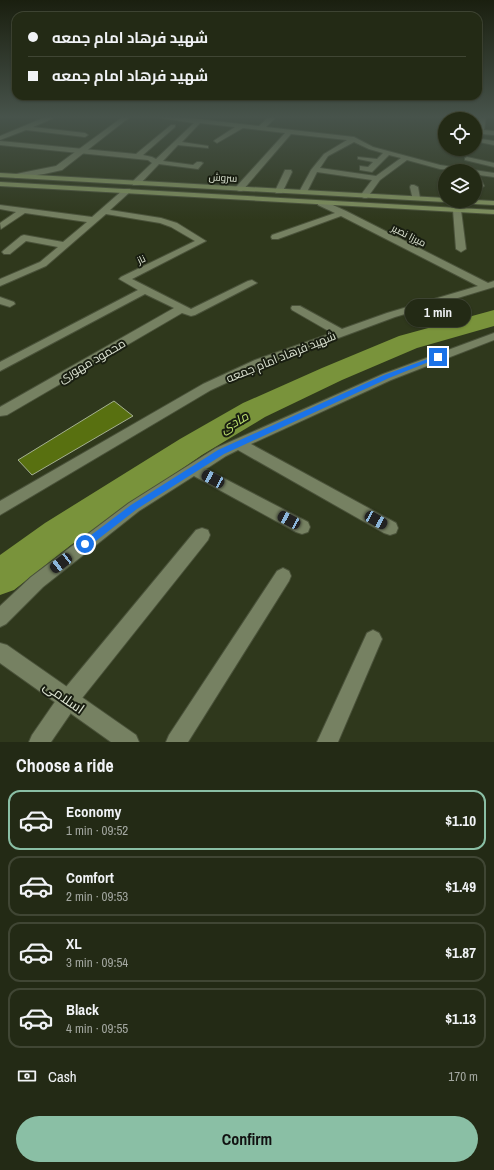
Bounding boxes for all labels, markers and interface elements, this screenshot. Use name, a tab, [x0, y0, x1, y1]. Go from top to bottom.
text: شهید فرهاد امام جمعه	[52, 27, 208, 48]
text: شهید فرهاد امام جمعه	[52, 65, 208, 86]
map controls	[438, 112, 482, 208]
button: locate	[438, 112, 482, 156]
button: layers	[438, 164, 482, 208]
street label: سروش	[208, 170, 238, 185]
street label: میرزا نصیر	[388, 221, 428, 250]
street label: ناز	[134, 252, 148, 268]
callout: 1 min	[405, 299, 471, 327]
text: 1 min	[424, 304, 452, 321]
street label: شهید فرهاد امام جمعه	[224, 328, 338, 386]
street label: محمود مهوری	[56, 335, 128, 387]
route end	[429, 348, 447, 366]
water label: مادی	[217, 407, 252, 437]
car	[200, 468, 226, 490]
car	[276, 509, 302, 531]
car	[363, 509, 389, 531]
route start	[76, 535, 94, 553]
car	[48, 551, 74, 575]
street label: اسلامی	[40, 676, 88, 718]
text: Choose a ride	[16, 753, 114, 778]
text: Economy	[66, 801, 121, 822]
icon: car	[18, 802, 54, 838]
text: $1.10	[445, 810, 476, 831]
text: 1 min · 09:52	[66, 822, 128, 839]
text: Comfort	[66, 867, 114, 888]
icon: car	[18, 868, 54, 904]
text: $1.49	[445, 876, 476, 897]
text: 2 min · 09:53	[66, 888, 128, 905]
text: XL	[66, 933, 82, 954]
icon: car	[18, 934, 54, 970]
text: $1.87	[445, 942, 476, 963]
text: 3 min · 09:54	[66, 954, 128, 971]
text: Black	[66, 999, 99, 1020]
icon: car	[18, 1000, 54, 1036]
text: $1.13	[445, 1008, 476, 1029]
text: 4 min · 09:55	[66, 1020, 128, 1037]
icon: cash	[16, 1065, 38, 1087]
text: Cash	[48, 1066, 77, 1087]
text: 170 m	[448, 1068, 478, 1085]
button: Confirm	[16, 1116, 478, 1162]

